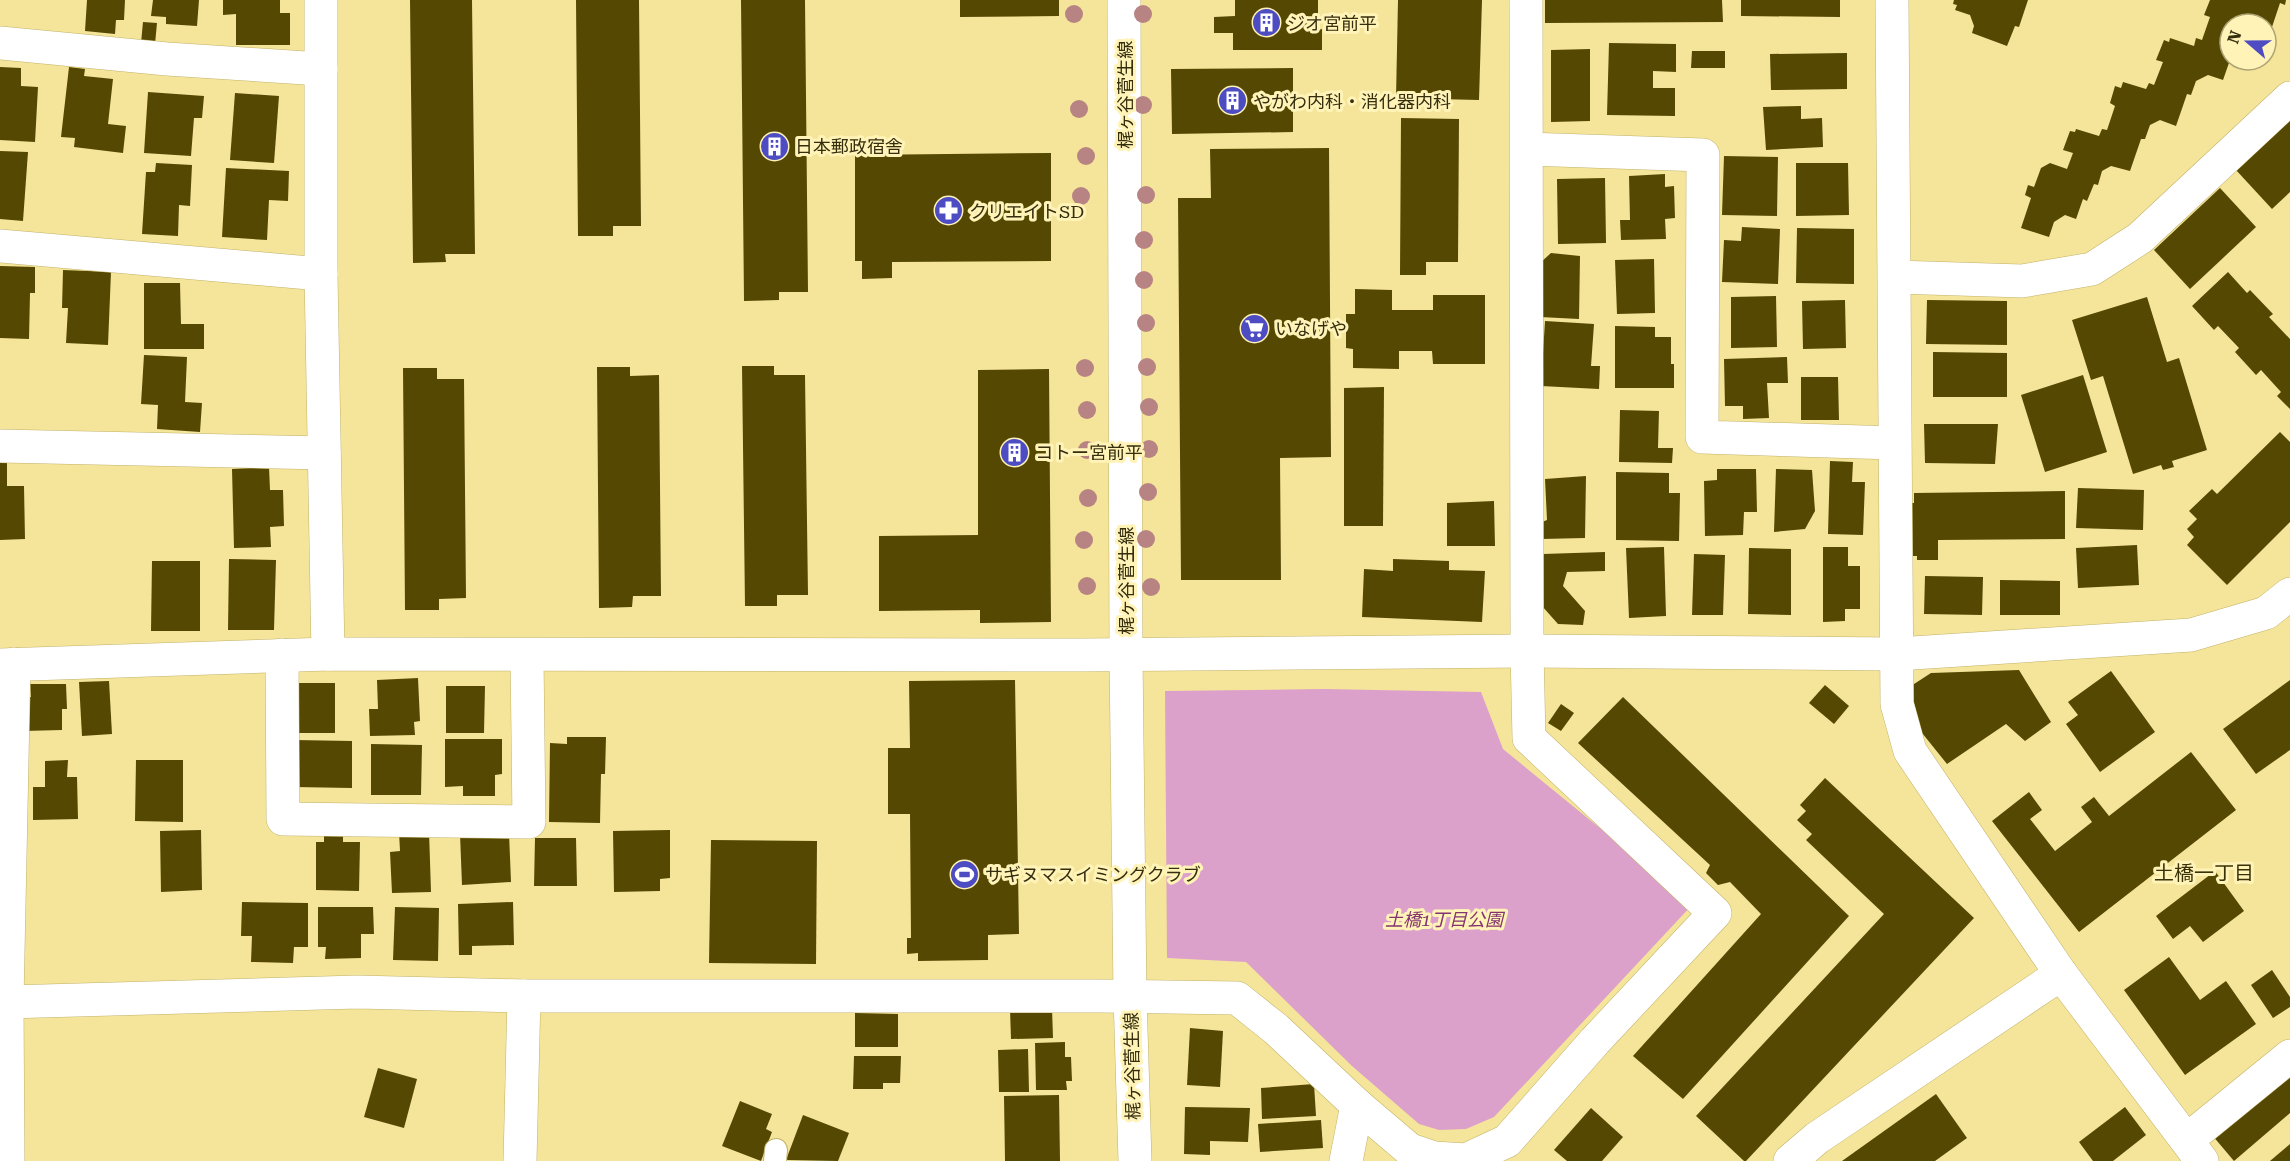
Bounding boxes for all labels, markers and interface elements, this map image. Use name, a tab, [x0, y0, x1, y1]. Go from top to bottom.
building icon: ジオ宮前平	[1250, 7, 1282, 39]
north arrow	[2218, 12, 2278, 72]
place label: ジオ宮前平	[1287, 13, 1377, 34]
text: N	[2223, 28, 2245, 46]
street label: 梶ヶ谷菅生線	[1115, 41, 1136, 149]
building icon: やがわ内科・消化器内科	[1216, 85, 1248, 117]
place label: やがわ内科・消化器内科	[1253, 91, 1451, 112]
building icon: 日本郵政宿舎	[758, 130, 790, 162]
place label: 日本郵政宿舎	[795, 136, 903, 157]
pharmacy icon: クリエイトSD	[932, 195, 964, 227]
place label: クリエイトSD	[969, 201, 1084, 222]
supermarket icon: いなげや	[1238, 312, 1270, 344]
place label: いなげや	[1275, 318, 1347, 339]
building icon: コトー宮前平	[998, 436, 1030, 468]
place label: コトー宮前平	[1035, 442, 1143, 463]
street label: 梶ヶ谷菅生線	[1116, 527, 1137, 635]
sports icon: サギヌマスイミングクラブ	[948, 858, 980, 890]
district label: 土橋一丁目	[2154, 861, 2254, 885]
place label: サギヌマスイミングクラブ	[985, 864, 1201, 885]
park label: 土橋1丁目公園	[1385, 909, 1506, 930]
street label: 梶ヶ谷菅生線	[1121, 1012, 1143, 1120]

